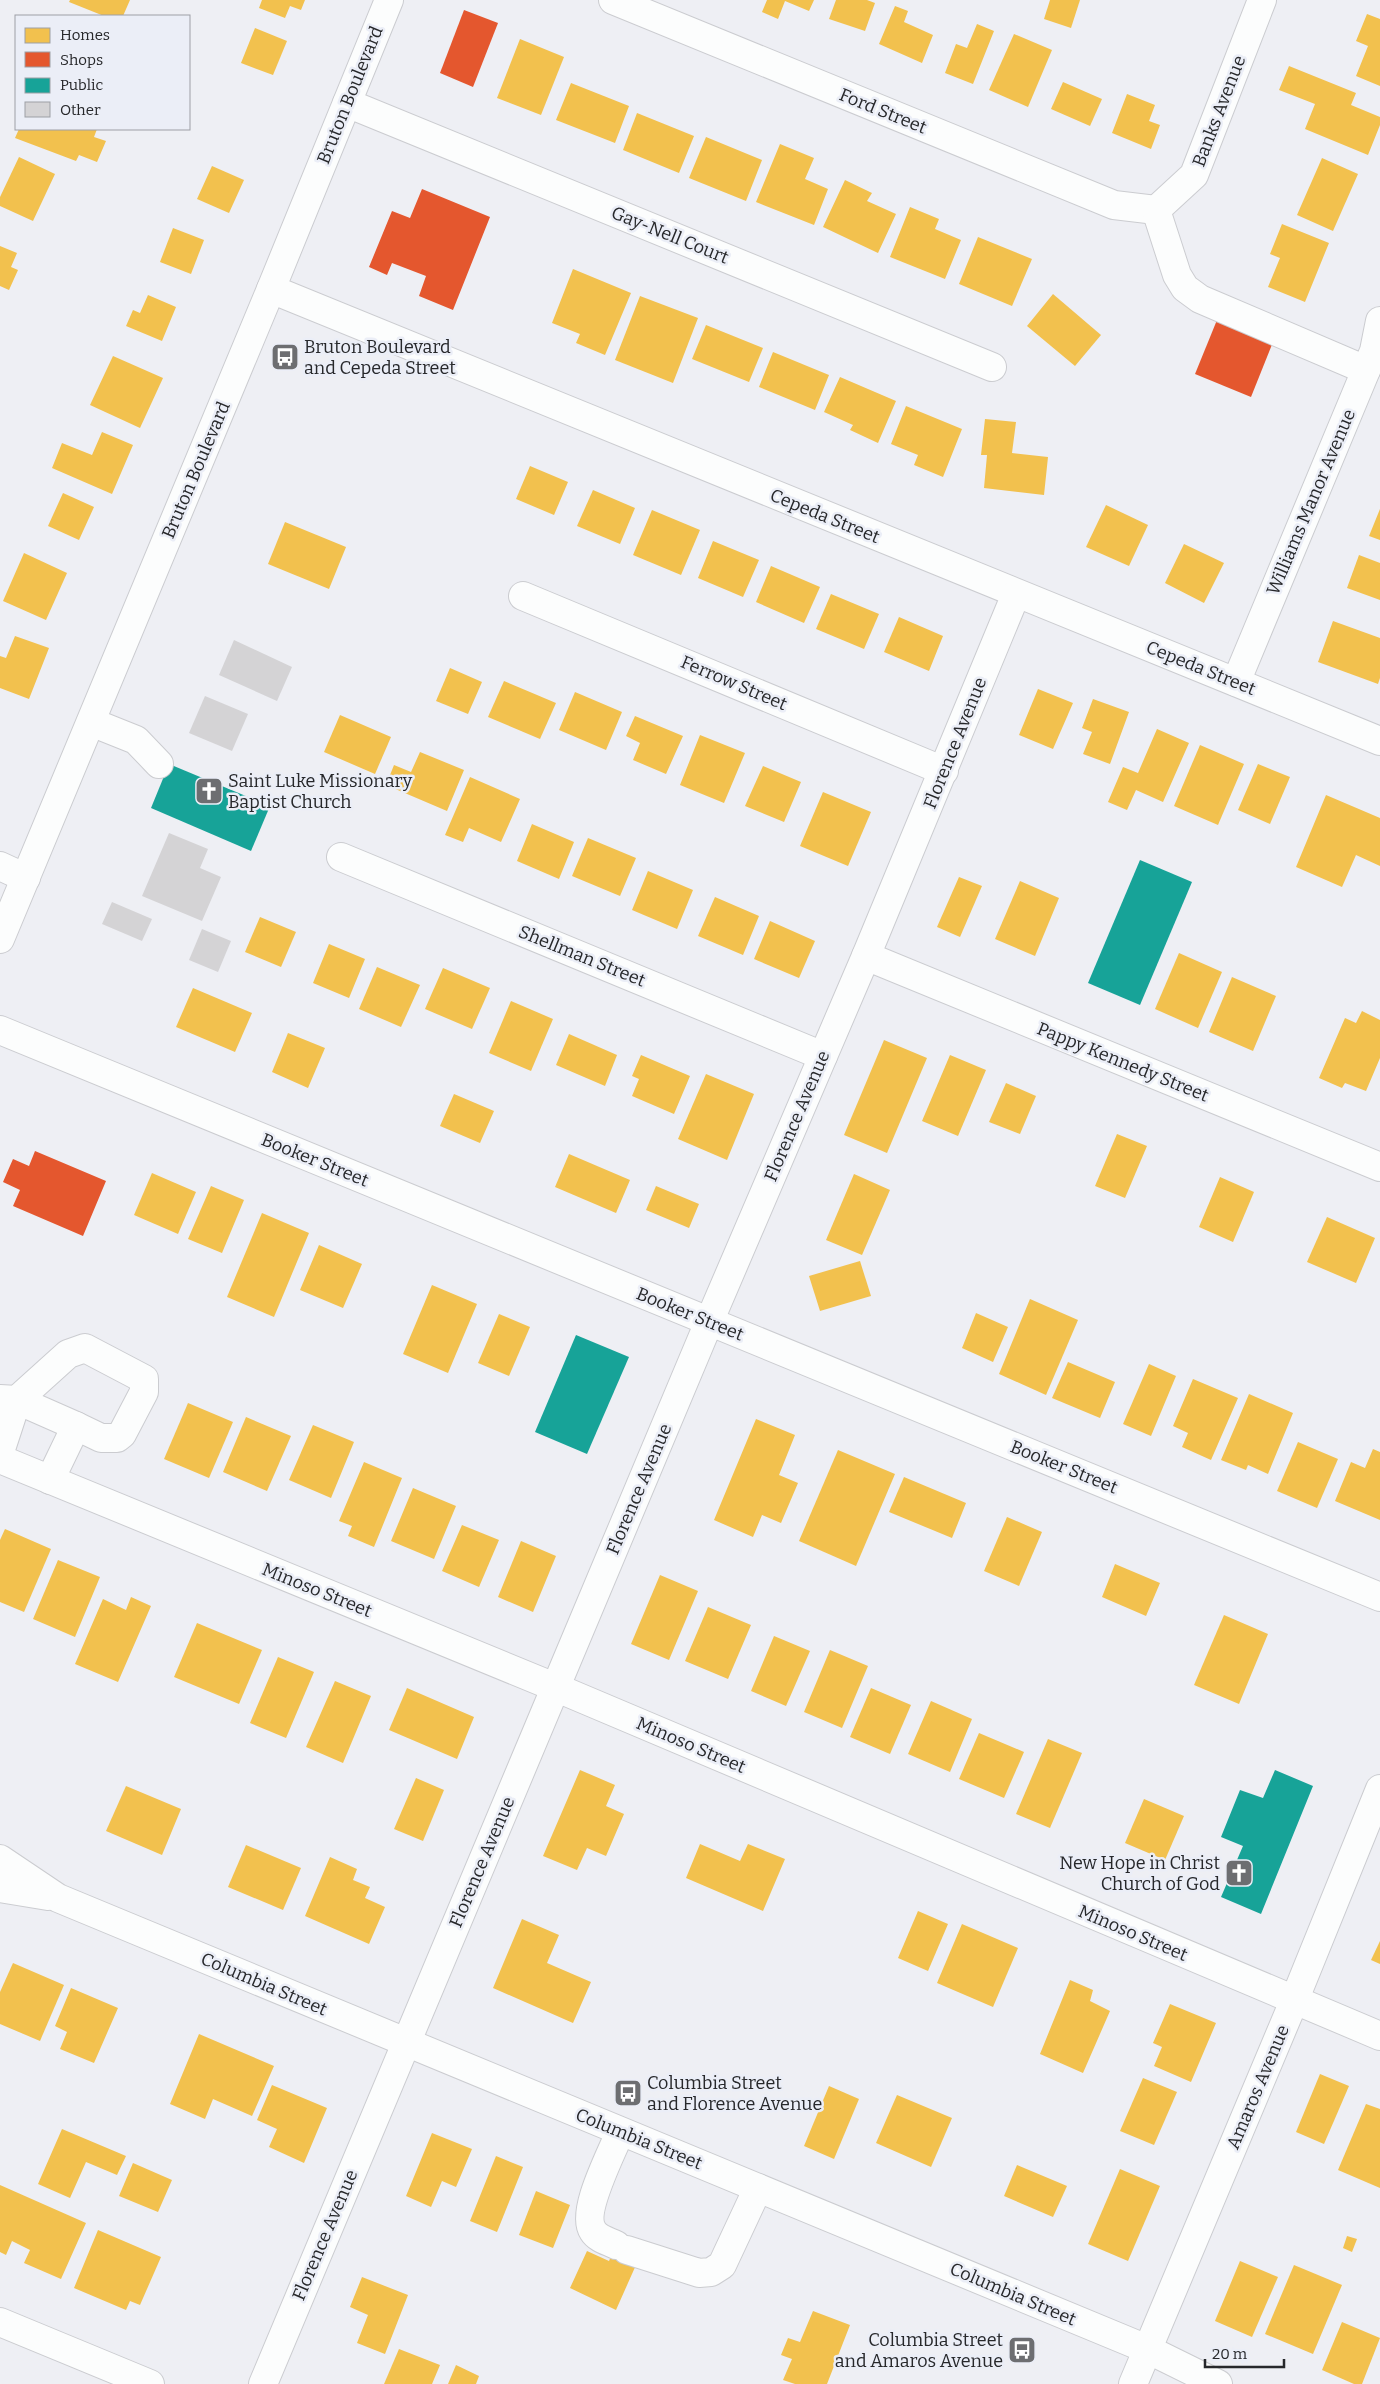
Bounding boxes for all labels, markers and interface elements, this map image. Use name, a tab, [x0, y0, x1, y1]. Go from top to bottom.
legend	[15, 15, 190, 130]
street label: Bruton Boulevard	[312, 23, 388, 167]
text: Homes	[60, 26, 110, 44]
text: Shops	[60, 51, 103, 69]
street label: Banks Avenue	[1188, 52, 1250, 170]
text: Public	[60, 76, 104, 94]
street label: Ford Street	[836, 84, 930, 139]
text: Other	[60, 101, 101, 119]
street label: Gay-Nell Court	[608, 201, 732, 269]
place label: Bruton Boulevard and Cepeda Street	[304, 336, 456, 379]
bus stop icon: Bruton Boulevard and Cepeda Street	[270, 342, 300, 372]
street label: Bruton Boulevard	[157, 398, 235, 542]
street label: Williams Manor Avenue	[1262, 406, 1360, 598]
street label: Cepeda Street	[767, 484, 883, 548]
street label: Cepeda Street	[1143, 636, 1259, 700]
street label: Ferrow Street	[678, 651, 791, 715]
street label: Florence Avenue	[919, 674, 991, 812]
place label: Saint Luke Missionary Baptist Church	[228, 770, 413, 813]
church icon: Saint Luke Missionary Baptist Church	[194, 776, 224, 806]
street label: Shellman Street	[515, 921, 649, 992]
street label: Pappy Kennedy Street	[1034, 1017, 1212, 1107]
street label: Florence Avenue	[760, 1047, 834, 1185]
street label: Booker Street	[258, 1128, 372, 1192]
street label: Booker Street	[633, 1282, 747, 1346]
street label: Florence Avenue	[602, 1420, 676, 1558]
street label: Booker Street	[1007, 1435, 1121, 1499]
street label: Minoso Street	[259, 1558, 376, 1622]
street label: Minoso Street	[633, 1712, 749, 1778]
street label: Florence Avenue	[445, 1793, 519, 1931]
place label: New Hope in Christ Church of God	[1059, 1852, 1220, 1895]
church icon: New Hope in Christ Church of God	[1224, 1858, 1254, 1888]
street label: Minoso Street	[1075, 1900, 1191, 1966]
street label: Columbia Street	[198, 1948, 331, 2021]
street label: Amaros Avenue	[1222, 2022, 1294, 2152]
place label: Columbia Street and Florence Avenue	[647, 2072, 822, 2115]
bus stop icon: Columbia Street and Florence Avenue	[613, 2078, 643, 2108]
street label: Columbia Street	[572, 2104, 706, 2175]
street label: Florence Avenue	[288, 2166, 362, 2304]
street label: Columbia Street	[947, 2258, 1080, 2331]
place label: Columbia Street and Amaros Avenue	[835, 2329, 1003, 2372]
bus stop icon: Columbia Street and Amaros Avenue	[1007, 2335, 1037, 2365]
scale bar	[1205, 2336, 1284, 2368]
text: 20 m	[1212, 2345, 1248, 2363]

